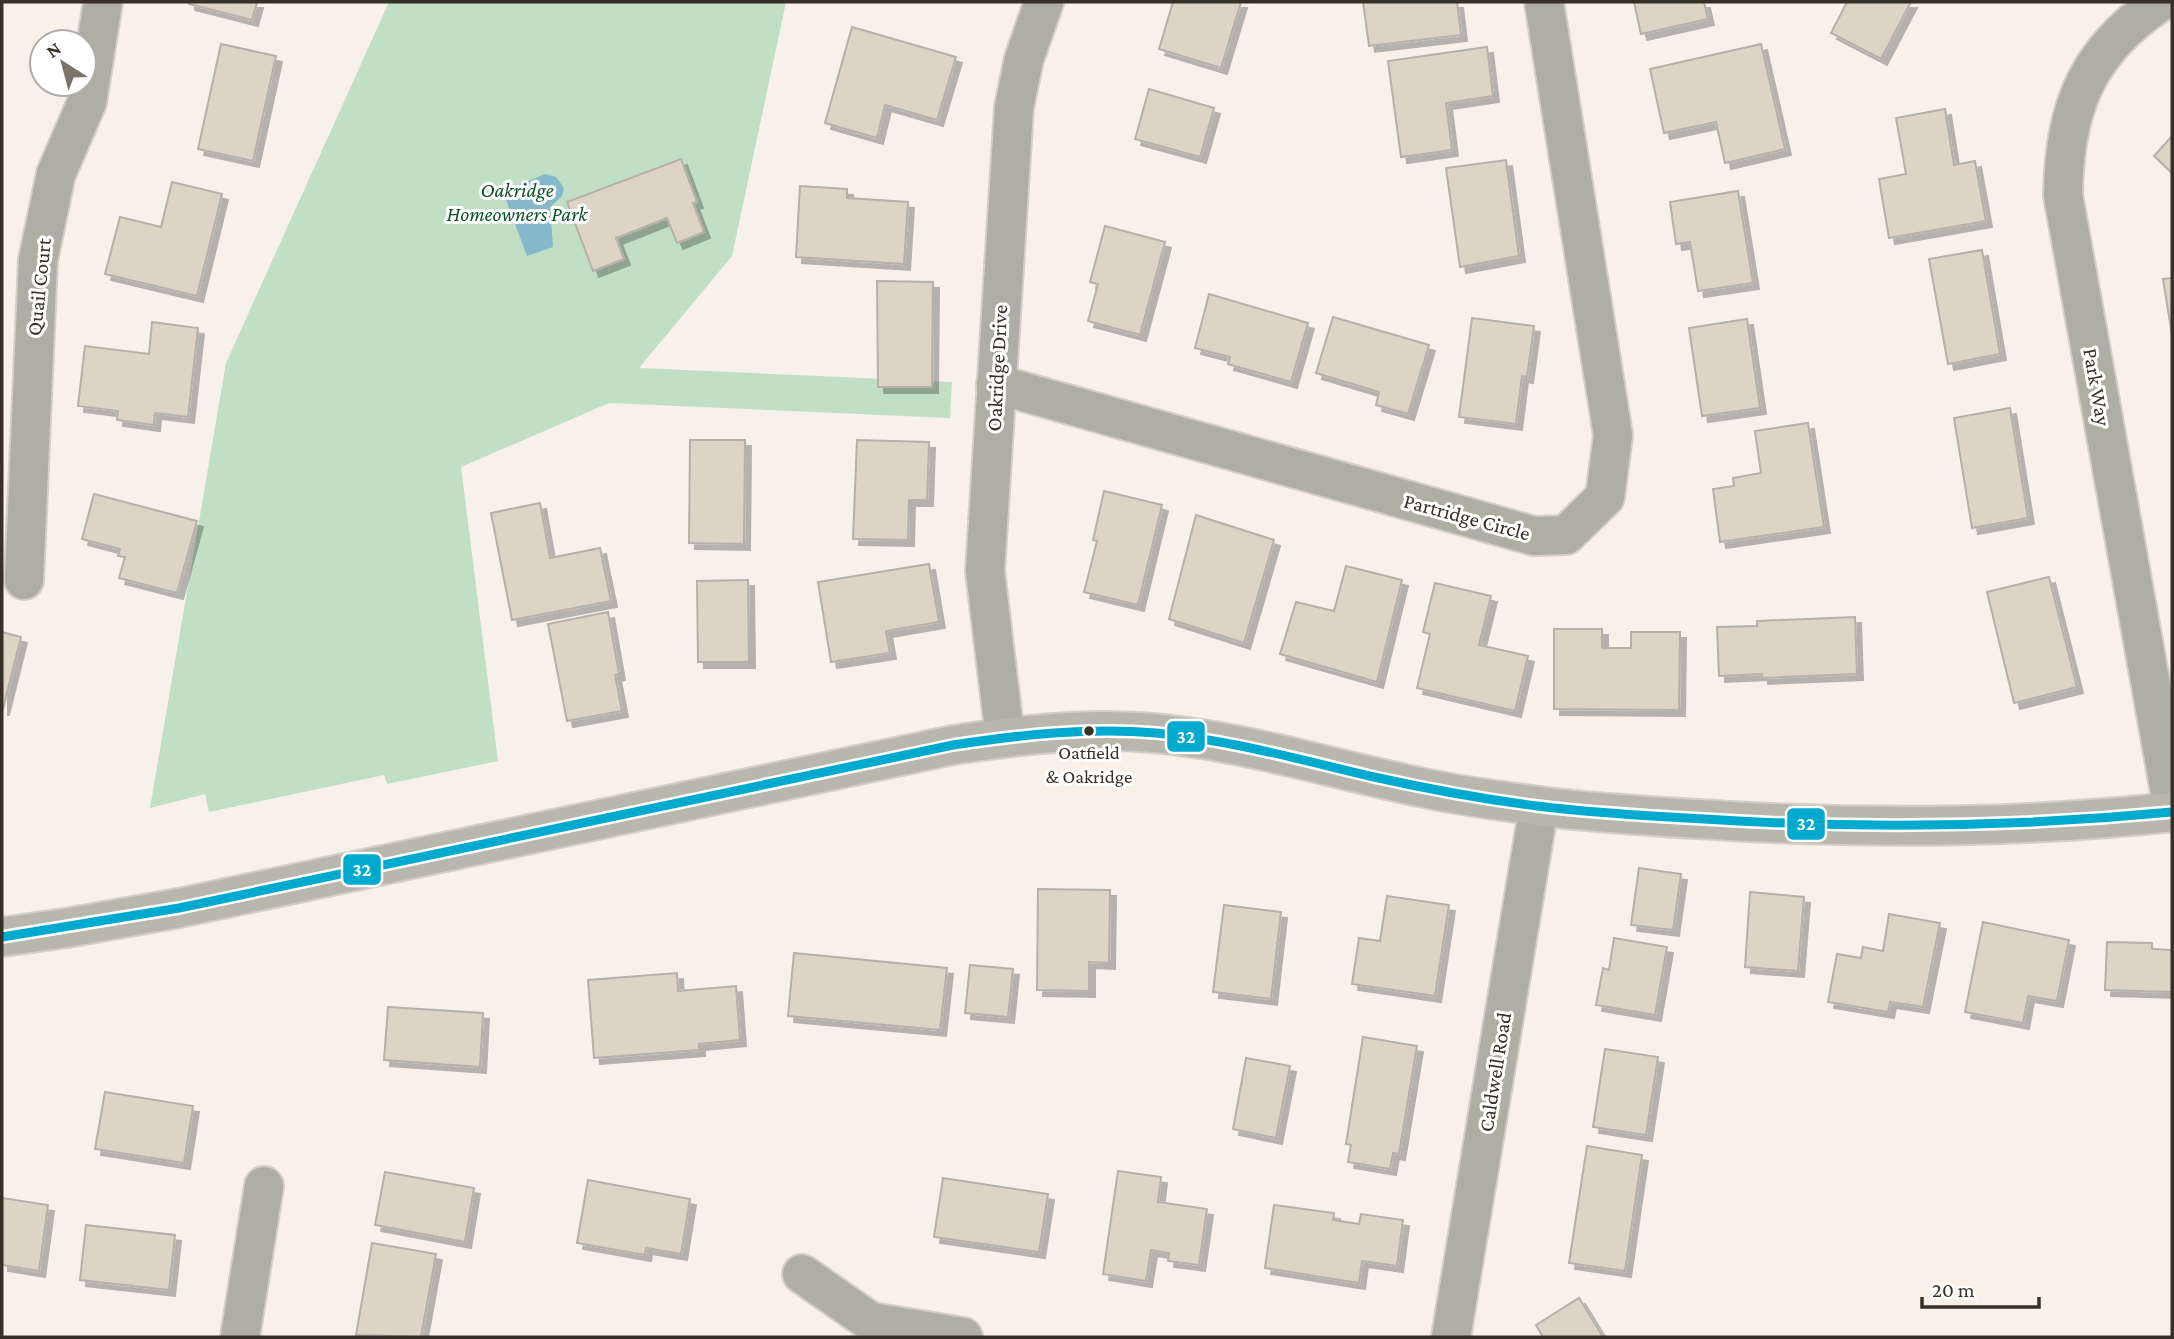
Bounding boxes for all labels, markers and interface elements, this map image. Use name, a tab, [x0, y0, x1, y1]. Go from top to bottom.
north arrow	[28, 28, 98, 98]
text: N	[42, 37, 65, 62]
park label: Oakridge Homeowners Park	[446, 178, 588, 226]
street label: Quail Court	[22, 236, 56, 337]
street label: Oakridge Drive	[982, 304, 1012, 432]
street label: Park Way	[2078, 346, 2116, 428]
street label: Partridge Circle	[1401, 489, 1533, 545]
line badge: 32	[1166, 720, 1206, 753]
marker: Oatfield & Oakridge	[1082, 724, 1096, 738]
text: 32	[1177, 726, 1196, 747]
place label: Oatfield & Oakridge	[1046, 742, 1132, 787]
line badge: 32	[1786, 807, 1826, 841]
text: 32	[1797, 813, 1816, 834]
line badge: 32	[342, 853, 382, 886]
text: 32	[353, 859, 372, 880]
street label: Caldwell Road	[1474, 1011, 1516, 1133]
scale bar	[1922, 1266, 2039, 1310]
text: 20 m	[1932, 1278, 1975, 1302]

